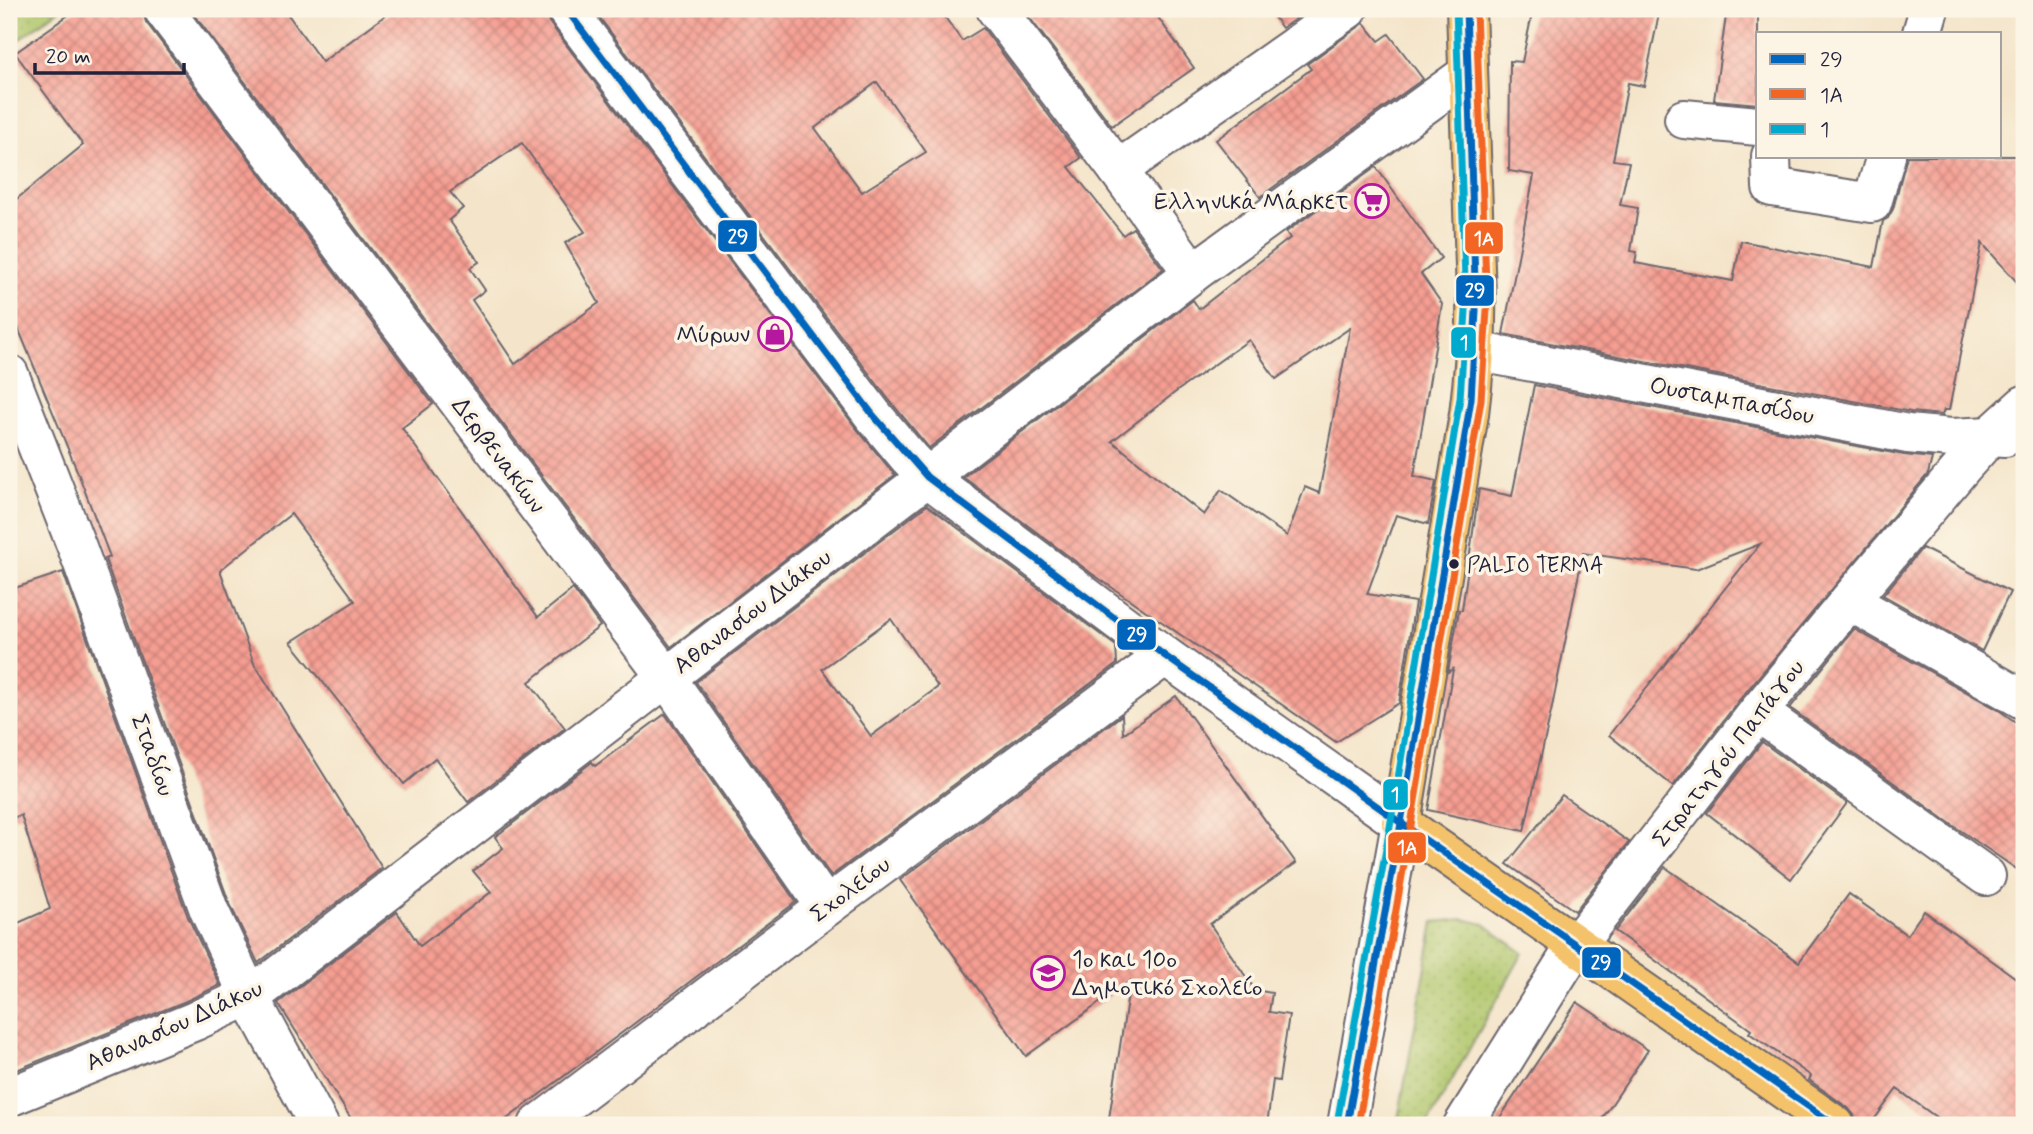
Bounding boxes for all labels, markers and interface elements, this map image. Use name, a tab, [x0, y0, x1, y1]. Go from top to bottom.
scale bar	[35, 32, 184, 76]
legend	[1756, 32, 2002, 158]
text: 20 m	[46, 43, 91, 71]
text: 29	[1820, 46, 1843, 74]
text: 1Α	[1820, 82, 1843, 110]
text: 1	[1820, 116, 1829, 144]
supermarket icon: Ελληνικά Μάρκετ	[1353, 182, 1391, 220]
place label: Ελληνικά Μάρκετ	[1154, 187, 1348, 218]
line badge: 29	[717, 219, 758, 253]
line badge: 1Α	[1464, 221, 1504, 255]
text: 29	[728, 225, 748, 250]
text: 1Α	[1474, 227, 1494, 252]
line badge: 29	[1455, 274, 1495, 307]
text: 29	[1465, 279, 1485, 304]
shop icon: Μύρων	[756, 315, 794, 353]
place label: Μύρων	[676, 320, 750, 351]
line badge: 1	[1450, 326, 1477, 359]
text: 1	[1460, 331, 1468, 356]
street label: Ουσταμπασίδου	[1647, 370, 1817, 433]
street label: Δερβενακίων	[444, 391, 552, 520]
street label: Αθανασίου Διάκου	[668, 542, 838, 682]
place label: PALIO TERMA	[1467, 552, 1604, 580]
marker: PALIO TERMA	[1447, 557, 1461, 571]
line badge: 29	[1116, 618, 1157, 651]
text: 29	[1127, 623, 1147, 648]
street label: Στρατηγού Παπάγου	[1646, 654, 1812, 854]
street label: Σταδίου	[122, 710, 181, 801]
line badge: 1	[1382, 778, 1409, 811]
text: 1	[1391, 783, 1399, 808]
line badge: 1Α	[1387, 831, 1427, 864]
text: 1Α	[1397, 836, 1417, 861]
street label: Σχολείου	[805, 850, 897, 930]
place label: 1ο και 10ο Δημοτικό Σχολείο	[1072, 945, 1263, 1004]
line badge: 29	[1581, 946, 1622, 979]
text: 29	[1591, 951, 1611, 976]
school or university icon: 1ο και 10ο Δημοτικό Σχολείο	[1029, 954, 1067, 992]
street label: Αθανασίου Διάκου	[81, 973, 268, 1079]

